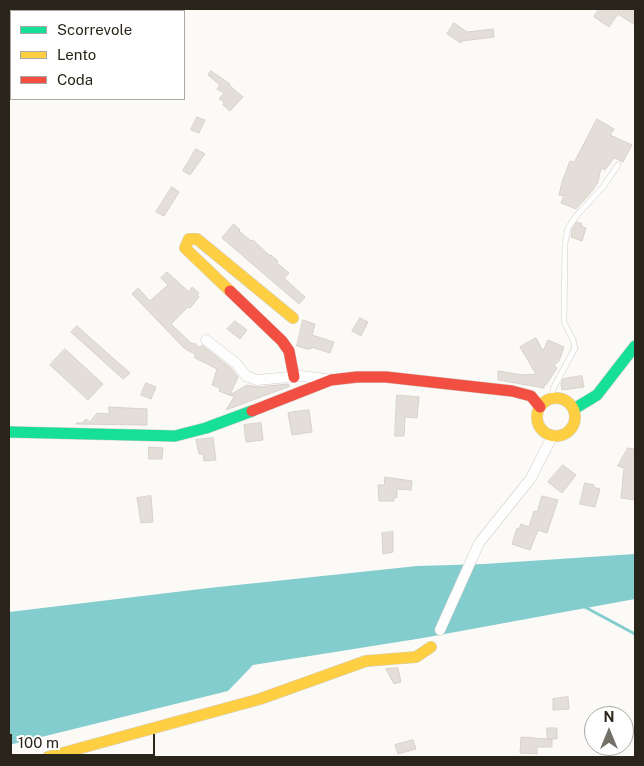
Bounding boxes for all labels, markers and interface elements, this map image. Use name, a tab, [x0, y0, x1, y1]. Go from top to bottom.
legend	[10, 10, 185, 100]
text: Scorrevole	[57, 21, 132, 38]
text: Lento	[57, 46, 96, 63]
text: Coda	[57, 71, 93, 88]
north arrow	[584, 706, 634, 756]
text: N	[604, 709, 614, 725]
scale bar	[12, 724, 158, 756]
text: 100 m	[18, 734, 59, 751]

